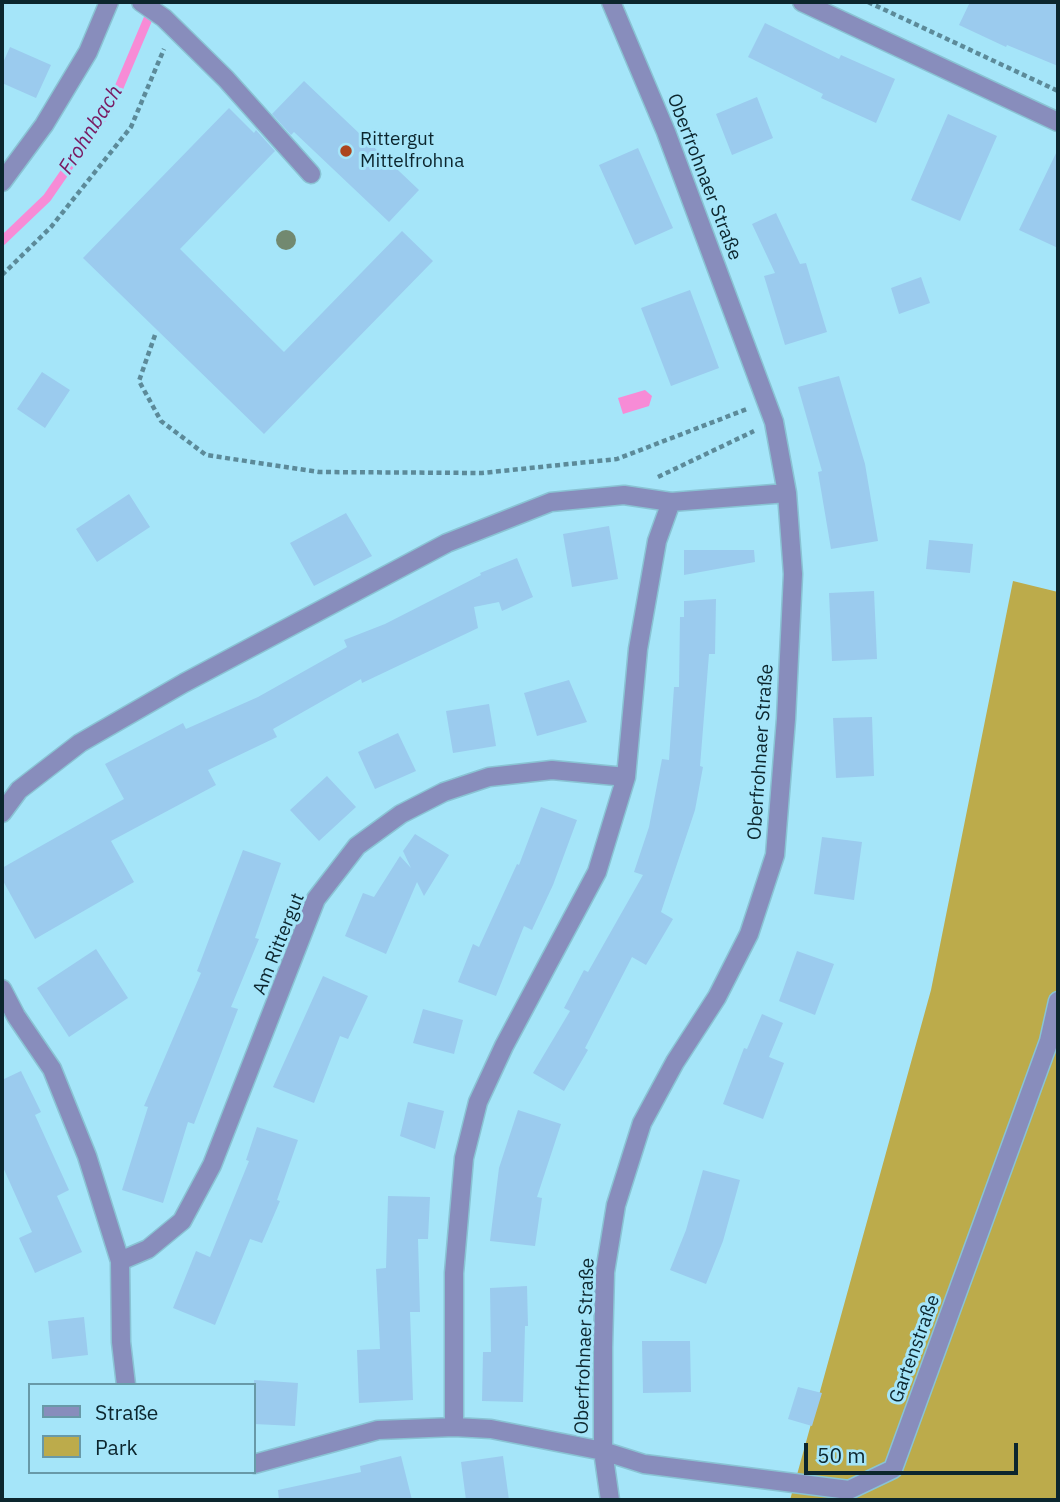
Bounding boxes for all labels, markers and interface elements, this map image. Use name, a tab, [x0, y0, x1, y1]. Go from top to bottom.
water label: Frohnbach	[54, 81, 128, 179]
street label: Oberfrohnaer Straße	[662, 90, 746, 264]
place label: Rittergut Mittelfrohna	[360, 129, 464, 173]
marker: Rittergut Mittelfrohna	[338, 143, 354, 159]
street label: Oberfrohnaer Straße	[743, 663, 779, 841]
street label: Am Rittergut	[248, 890, 310, 998]
street label: Oberfrohnaer Straße	[571, 1257, 599, 1435]
street label: Gartenstraße	[885, 1292, 945, 1406]
legend	[28, 1383, 256, 1474]
text: Straße	[95, 1398, 158, 1426]
scale bar	[808, 1428, 1021, 1472]
text: Park	[95, 1433, 138, 1461]
text: 50 m	[817, 1441, 866, 1469]

